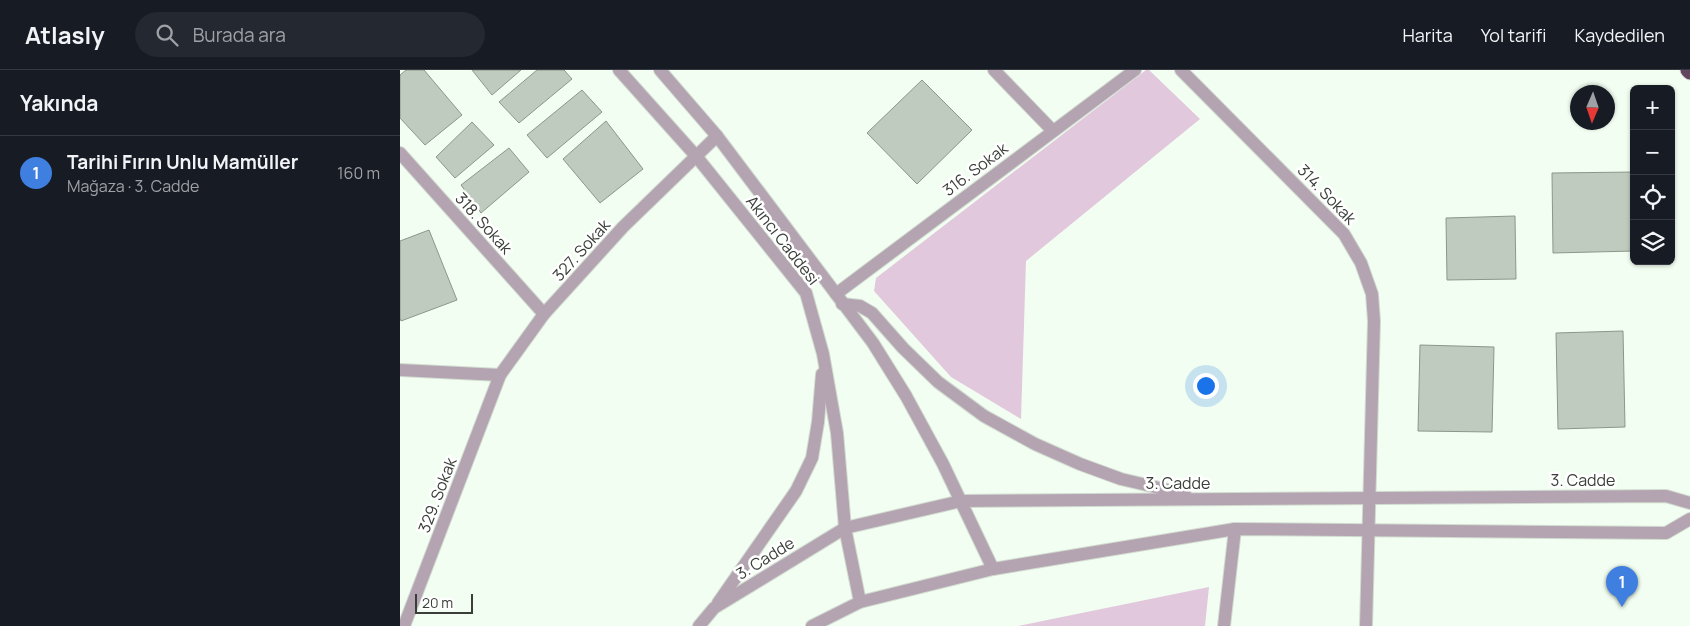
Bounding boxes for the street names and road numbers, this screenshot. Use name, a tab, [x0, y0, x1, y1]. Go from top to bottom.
street label: 316. Sokak	[938, 137, 1013, 201]
street label: 314. Sokak	[1293, 159, 1362, 230]
street label: 318. Sokak	[450, 187, 518, 259]
street label: Akıncı Caddesi	[741, 191, 825, 289]
street label: 327. Sokak	[547, 214, 615, 286]
street label: 329. Sokak	[413, 453, 462, 536]
street label: 3. Cadde	[1551, 469, 1615, 491]
street label: 3. Cadde	[1146, 472, 1210, 494]
street label: 3. Cadde	[732, 532, 798, 584]

